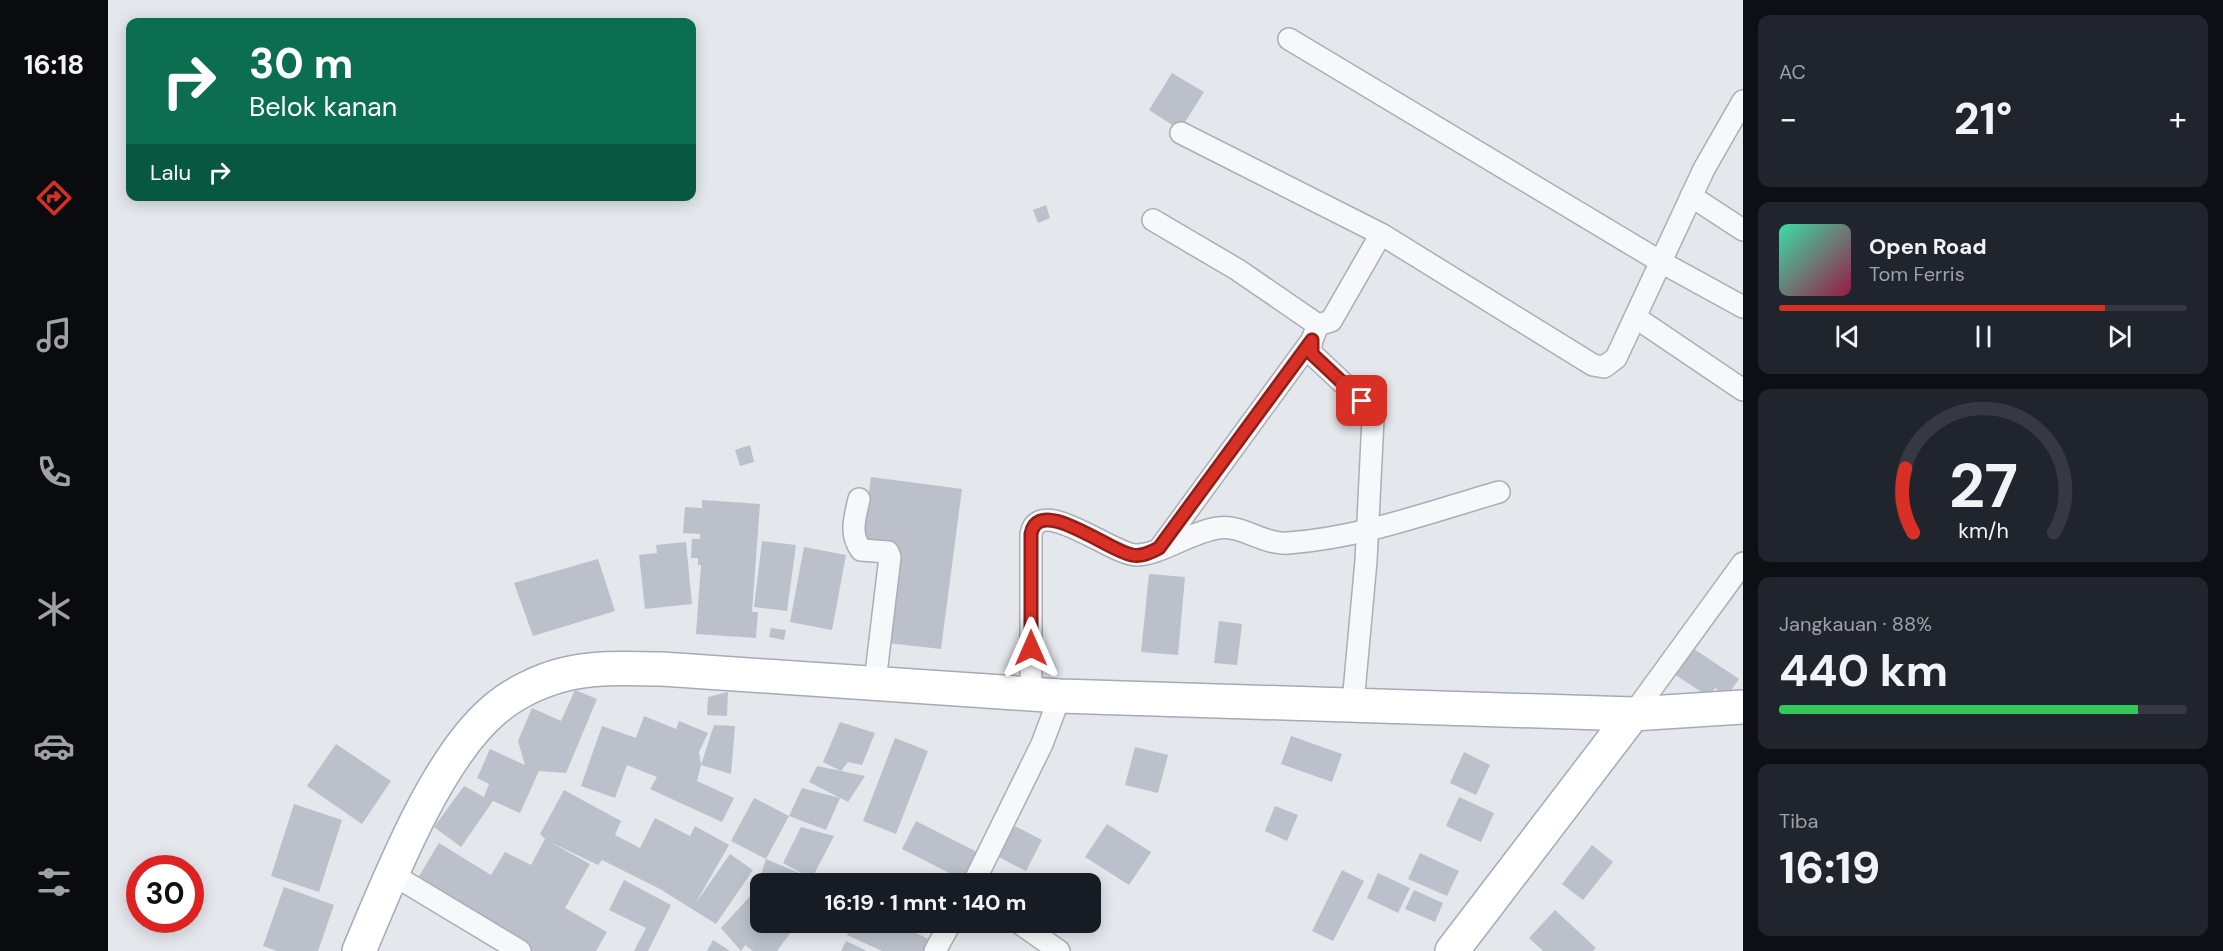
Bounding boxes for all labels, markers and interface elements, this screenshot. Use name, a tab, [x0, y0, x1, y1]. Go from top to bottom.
text: 30 m	[249, 36, 353, 91]
icon: right	[150, 42, 228, 120]
text: 16:18	[24, 47, 84, 82]
text: AC	[1779, 59, 1806, 85]
text: Belok kanan	[249, 89, 397, 124]
text: 21°	[1954, 89, 2012, 148]
text: −	[1779, 97, 1797, 140]
text: +	[2169, 97, 2187, 140]
icon: right	[203, 156, 236, 189]
text: Lalu	[150, 158, 191, 187]
icon: directions	[33, 177, 75, 219]
text: Open Road	[1869, 232, 1987, 261]
text: Tom Ferris	[1869, 261, 1965, 287]
icon: music	[33, 314, 75, 356]
icon: previous	[1831, 320, 1864, 353]
icon: pause	[1967, 320, 2000, 353]
icon: next	[2103, 320, 2136, 353]
pin	[1336, 375, 1387, 426]
icon: arrive	[1345, 384, 1378, 417]
text: 27	[1948, 445, 2018, 526]
icon: phone	[33, 451, 75, 493]
text: km/h	[1958, 517, 2008, 545]
icon: climate	[33, 588, 75, 630]
text: Jangkauan · 88%	[1779, 611, 1932, 637]
position arrow	[999, 616, 1063, 680]
text: 440 km	[1779, 641, 1948, 700]
icon: car	[33, 725, 75, 767]
text: Tiba	[1779, 808, 1818, 834]
text: 16:19	[1779, 838, 1880, 897]
speed limit sign: 30	[126, 855, 204, 933]
icon: filters	[33, 861, 75, 903]
text: 16:19 · 1 mnt · 140 m	[825, 888, 1026, 917]

